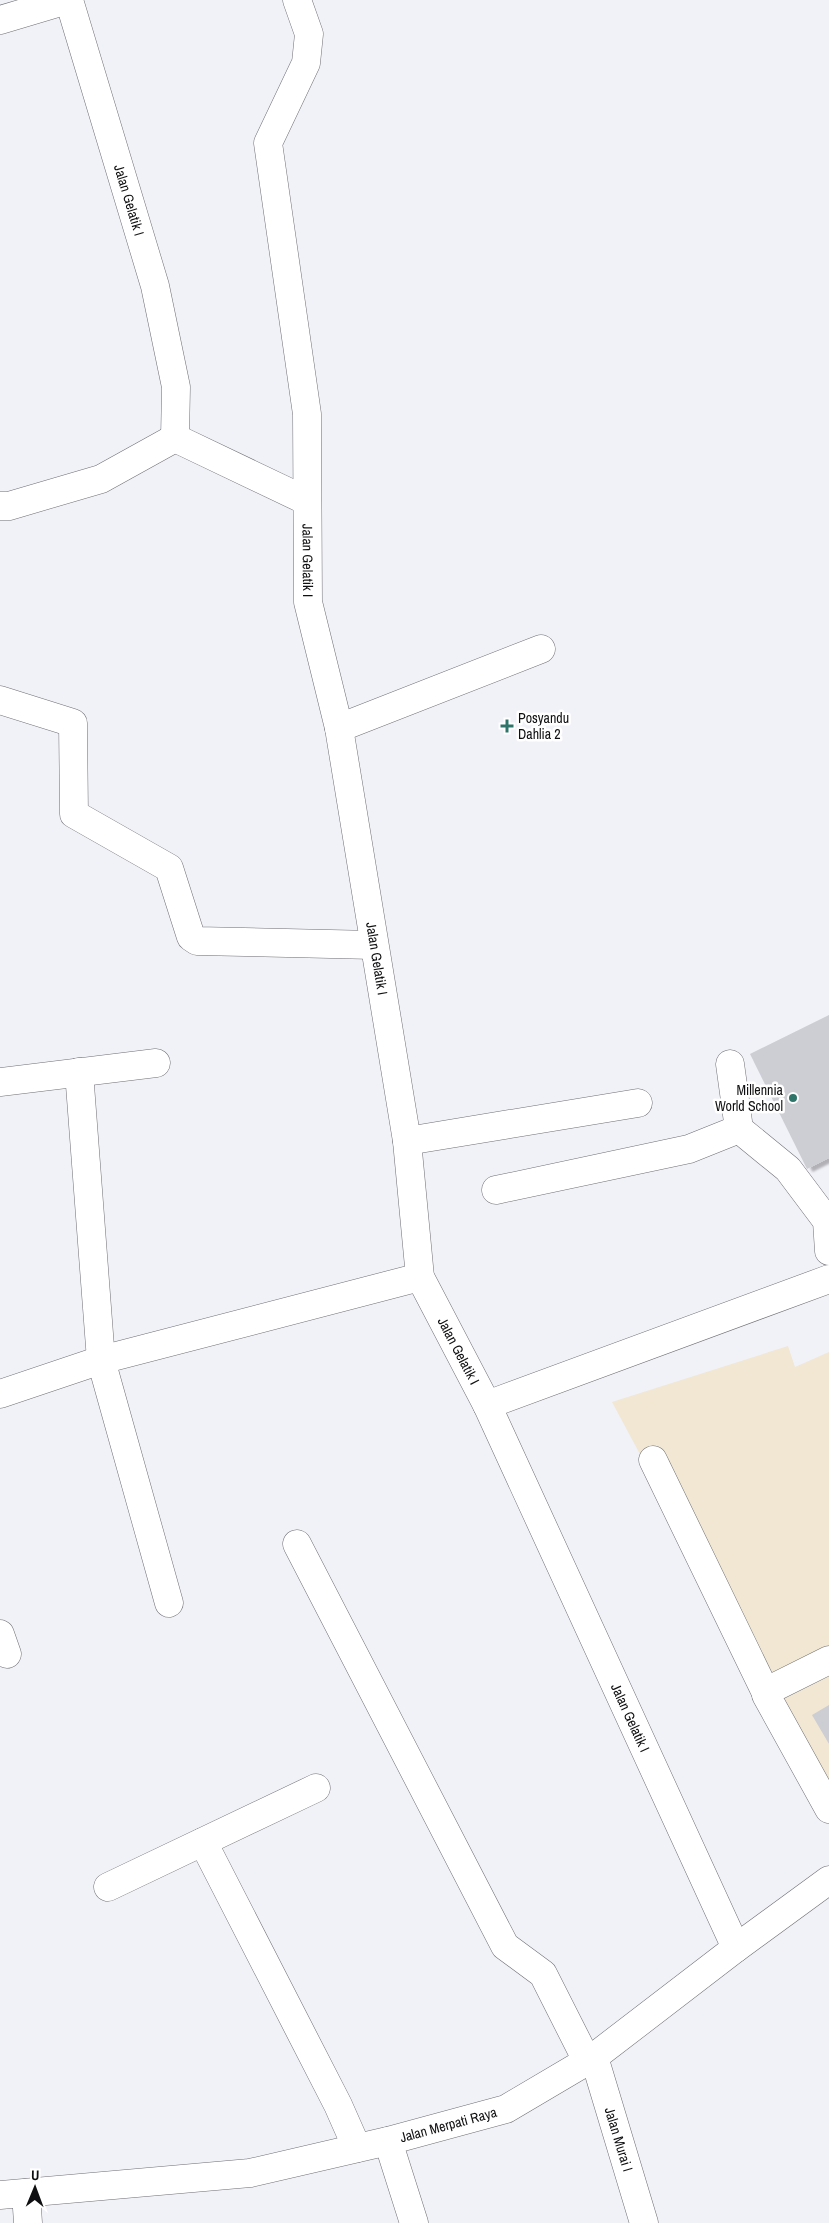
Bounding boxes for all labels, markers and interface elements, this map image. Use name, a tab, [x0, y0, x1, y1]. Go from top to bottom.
street label: Jalan Gelatik I	[110, 162, 148, 238]
street label: Jalan Gelatik I	[299, 524, 317, 597]
place label: Posyandu Dahlia 2	[518, 709, 569, 743]
marker: Posyandu Dahlia 2	[500, 719, 514, 733]
street label: Jalan Gelatik I	[362, 921, 392, 996]
place label: Millennia World School	[715, 1081, 784, 1115]
marker: Millennia World School	[787, 1092, 799, 1104]
street label: Jalan Gelatik I	[434, 1314, 484, 1388]
street label: Jalan Gelatik I	[607, 1681, 654, 1755]
street label: Jalan Merpati Raya	[398, 2103, 499, 2146]
street label: Jalan Murai I	[601, 2105, 637, 2174]
north arrow	[10, 2163, 60, 2213]
text: U	[31, 2166, 40, 2184]

